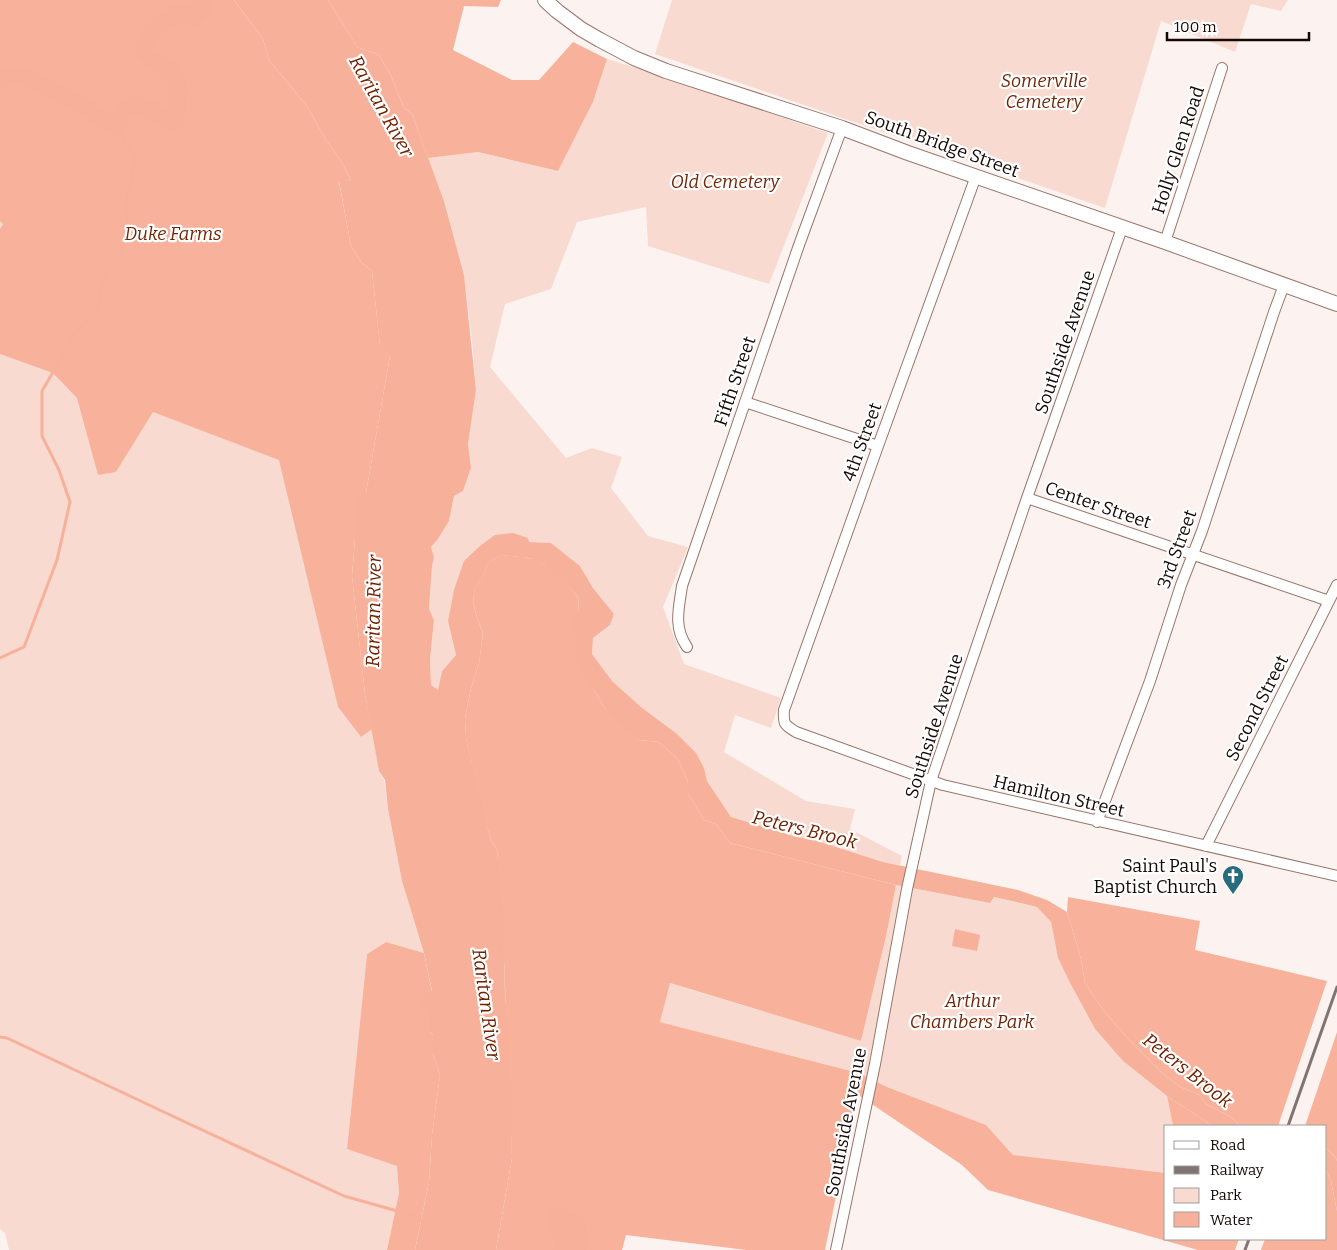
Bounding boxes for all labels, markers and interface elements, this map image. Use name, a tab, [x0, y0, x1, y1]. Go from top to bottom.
scale bar	[1167, 10, 1310, 42]
text: 100 m	[1174, 18, 1217, 36]
water label: Raritan River	[344, 52, 419, 162]
park label: Somerville Cemetery	[1001, 70, 1087, 113]
street label: Holly Glen Road	[1147, 83, 1209, 217]
street label: South Bridge Street	[862, 106, 1022, 182]
park label: Old Cemetery	[671, 171, 780, 193]
park label: Duke Farms	[124, 223, 222, 245]
street label: Southside Avenue	[1030, 267, 1100, 417]
street label: Fifth Street	[709, 333, 761, 429]
street label: 4th Street	[838, 399, 887, 485]
street label: Center Street	[1042, 477, 1154, 534]
street label: 3rd Street	[1153, 506, 1202, 592]
water label: Raritan River	[361, 553, 386, 667]
street label: Southside Avenue	[900, 651, 968, 801]
street label: Second Street	[1221, 651, 1293, 765]
street label: Hamilton Street	[991, 770, 1127, 822]
water label: Peters Brook	[750, 805, 860, 854]
place label: Saint Paul's Baptist Church	[1094, 855, 1217, 898]
church icon: Saint Paul's Baptist Church	[1221, 864, 1245, 895]
water label: Raritan River	[467, 947, 506, 1062]
park label: Arthur Chambers Park	[910, 990, 1034, 1033]
water label: Peters Brook	[1138, 1028, 1238, 1113]
street label: Southside Avenue	[821, 1046, 871, 1198]
legend	[1164, 1125, 1327, 1240]
text: Road	[1210, 1136, 1245, 1154]
text: Railway	[1210, 1161, 1264, 1179]
text: Park	[1210, 1186, 1242, 1204]
text: Water	[1210, 1211, 1253, 1229]

